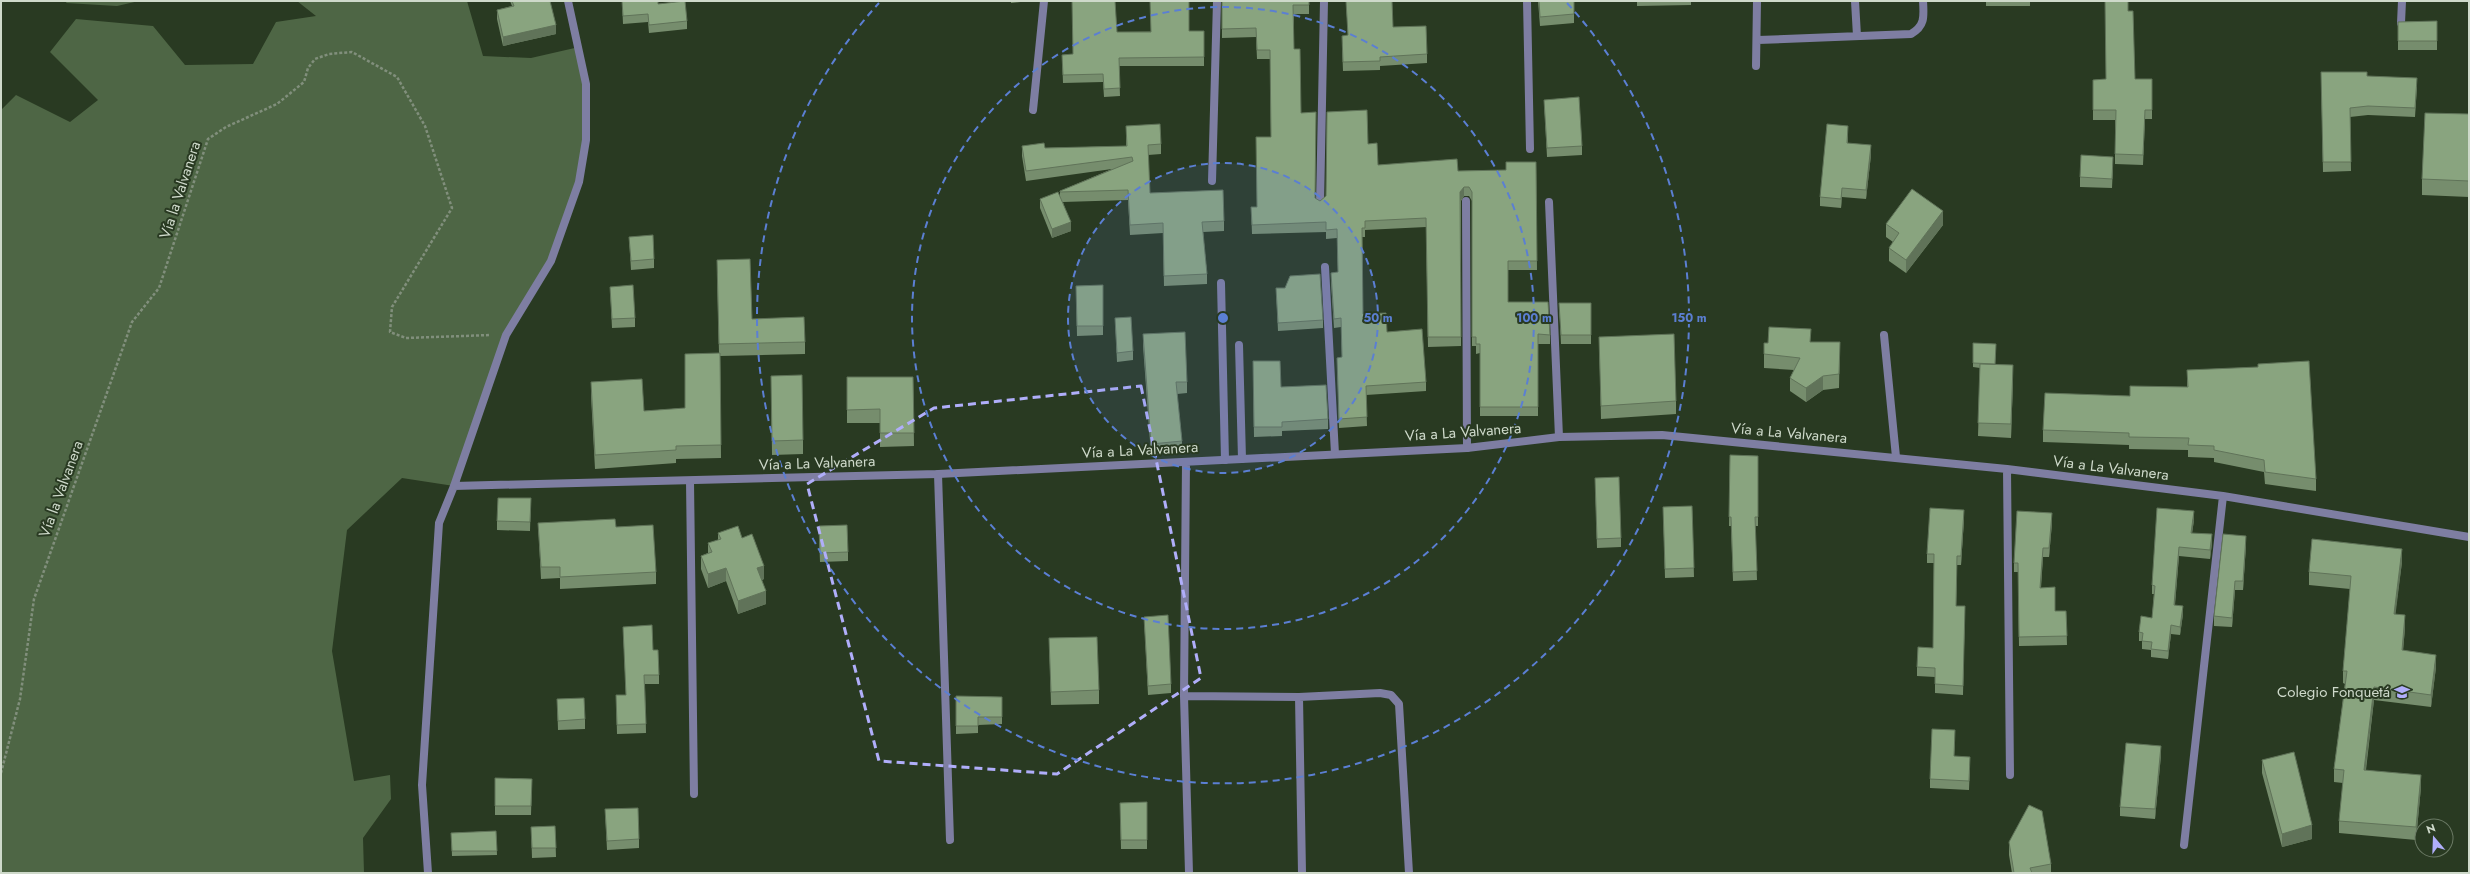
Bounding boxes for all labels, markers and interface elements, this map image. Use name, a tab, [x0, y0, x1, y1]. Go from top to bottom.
street label: Vía la Valvanera	[154, 138, 206, 242]
text: 50 m	[1363, 309, 1393, 327]
text: 100 m	[1516, 309, 1552, 327]
text: 150 m	[1671, 309, 1707, 327]
centre of rings	[1216, 311, 1230, 325]
street label: Vía a La Valvanera	[1404, 417, 1522, 447]
street label: Vía a La Valvanera	[1730, 417, 1848, 449]
street label: Vía a La Valvanera	[1081, 436, 1199, 464]
street label: Vía la Valvanera	[33, 438, 89, 540]
street label: Vía a La Valvanera	[758, 450, 876, 476]
street label: Vía a La Valvanera	[2052, 450, 2170, 486]
place label: Colegio Fonquetá	[2277, 681, 2390, 703]
school or university icon: Colegio Fonquetá	[2393, 683, 2411, 701]
north arrow	[2414, 818, 2454, 858]
text: N	[2424, 820, 2437, 838]

